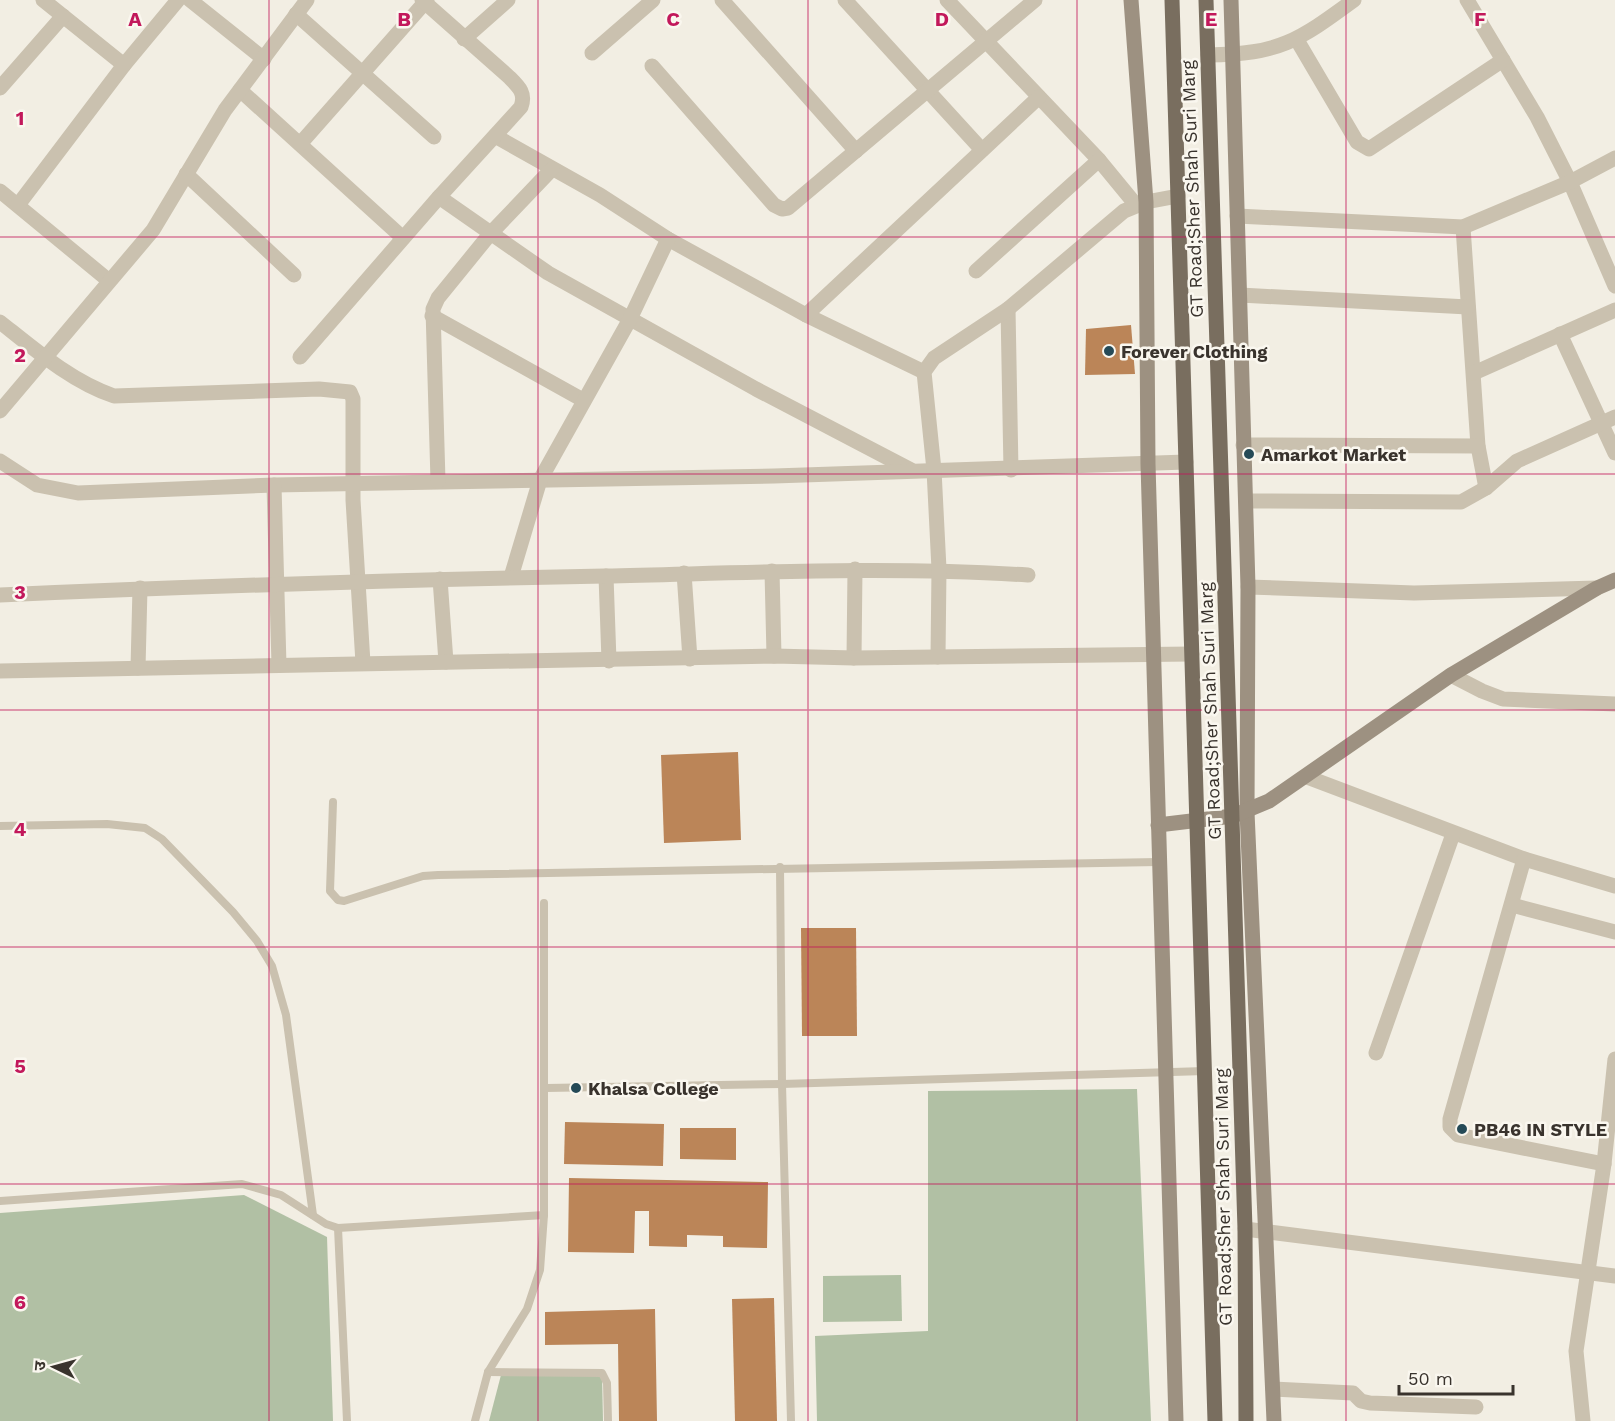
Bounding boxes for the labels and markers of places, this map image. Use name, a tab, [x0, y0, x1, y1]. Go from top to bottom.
place label: Forever Clothing	[1121, 341, 1268, 362]
marker: Forever Clothing	[1102, 344, 1116, 358]
place label: Amarkot Market	[1261, 444, 1406, 465]
marker: Amarkot Market	[1242, 447, 1256, 461]
place label: Khalsa College	[588, 1078, 719, 1099]
marker: Khalsa College	[569, 1081, 583, 1095]
place label: PB46 IN STYLE	[1474, 1119, 1607, 1140]
marker: PB46 IN STYLE	[1455, 1122, 1469, 1136]

